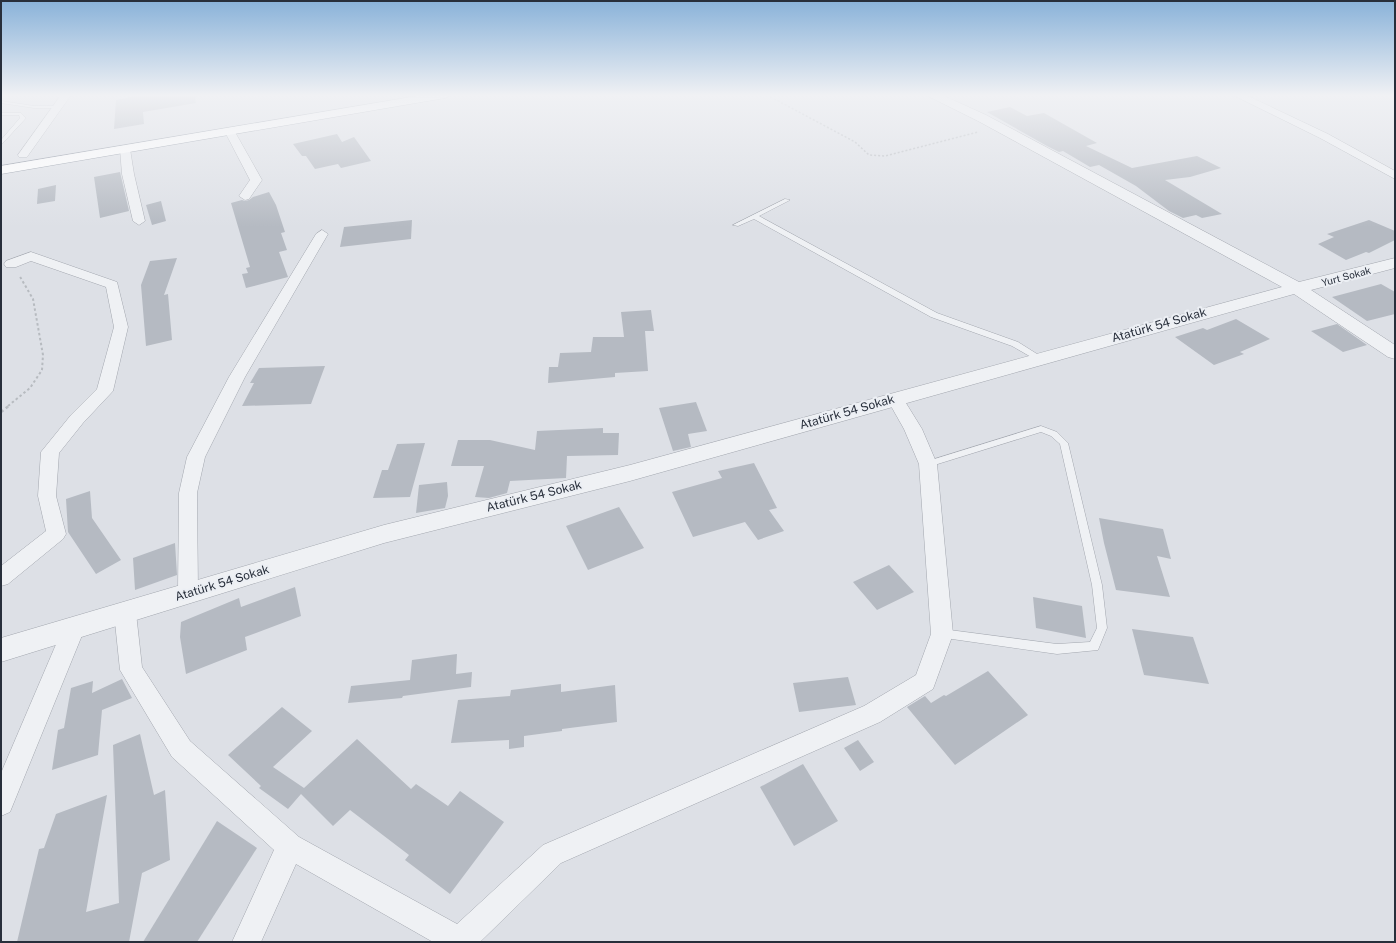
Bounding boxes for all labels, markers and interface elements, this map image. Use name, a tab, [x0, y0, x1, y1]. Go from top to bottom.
street label: Yurt Sokak	[1320, 264, 1372, 288]
street label: Atatürk 54 Sokak	[1110, 305, 1208, 345]
street label: Atatürk 54 Sokak	[798, 392, 896, 432]
street label: Atatürk 54 Sokak	[485, 477, 583, 515]
street label: Atatürk 54 Sokak	[173, 562, 271, 604]

